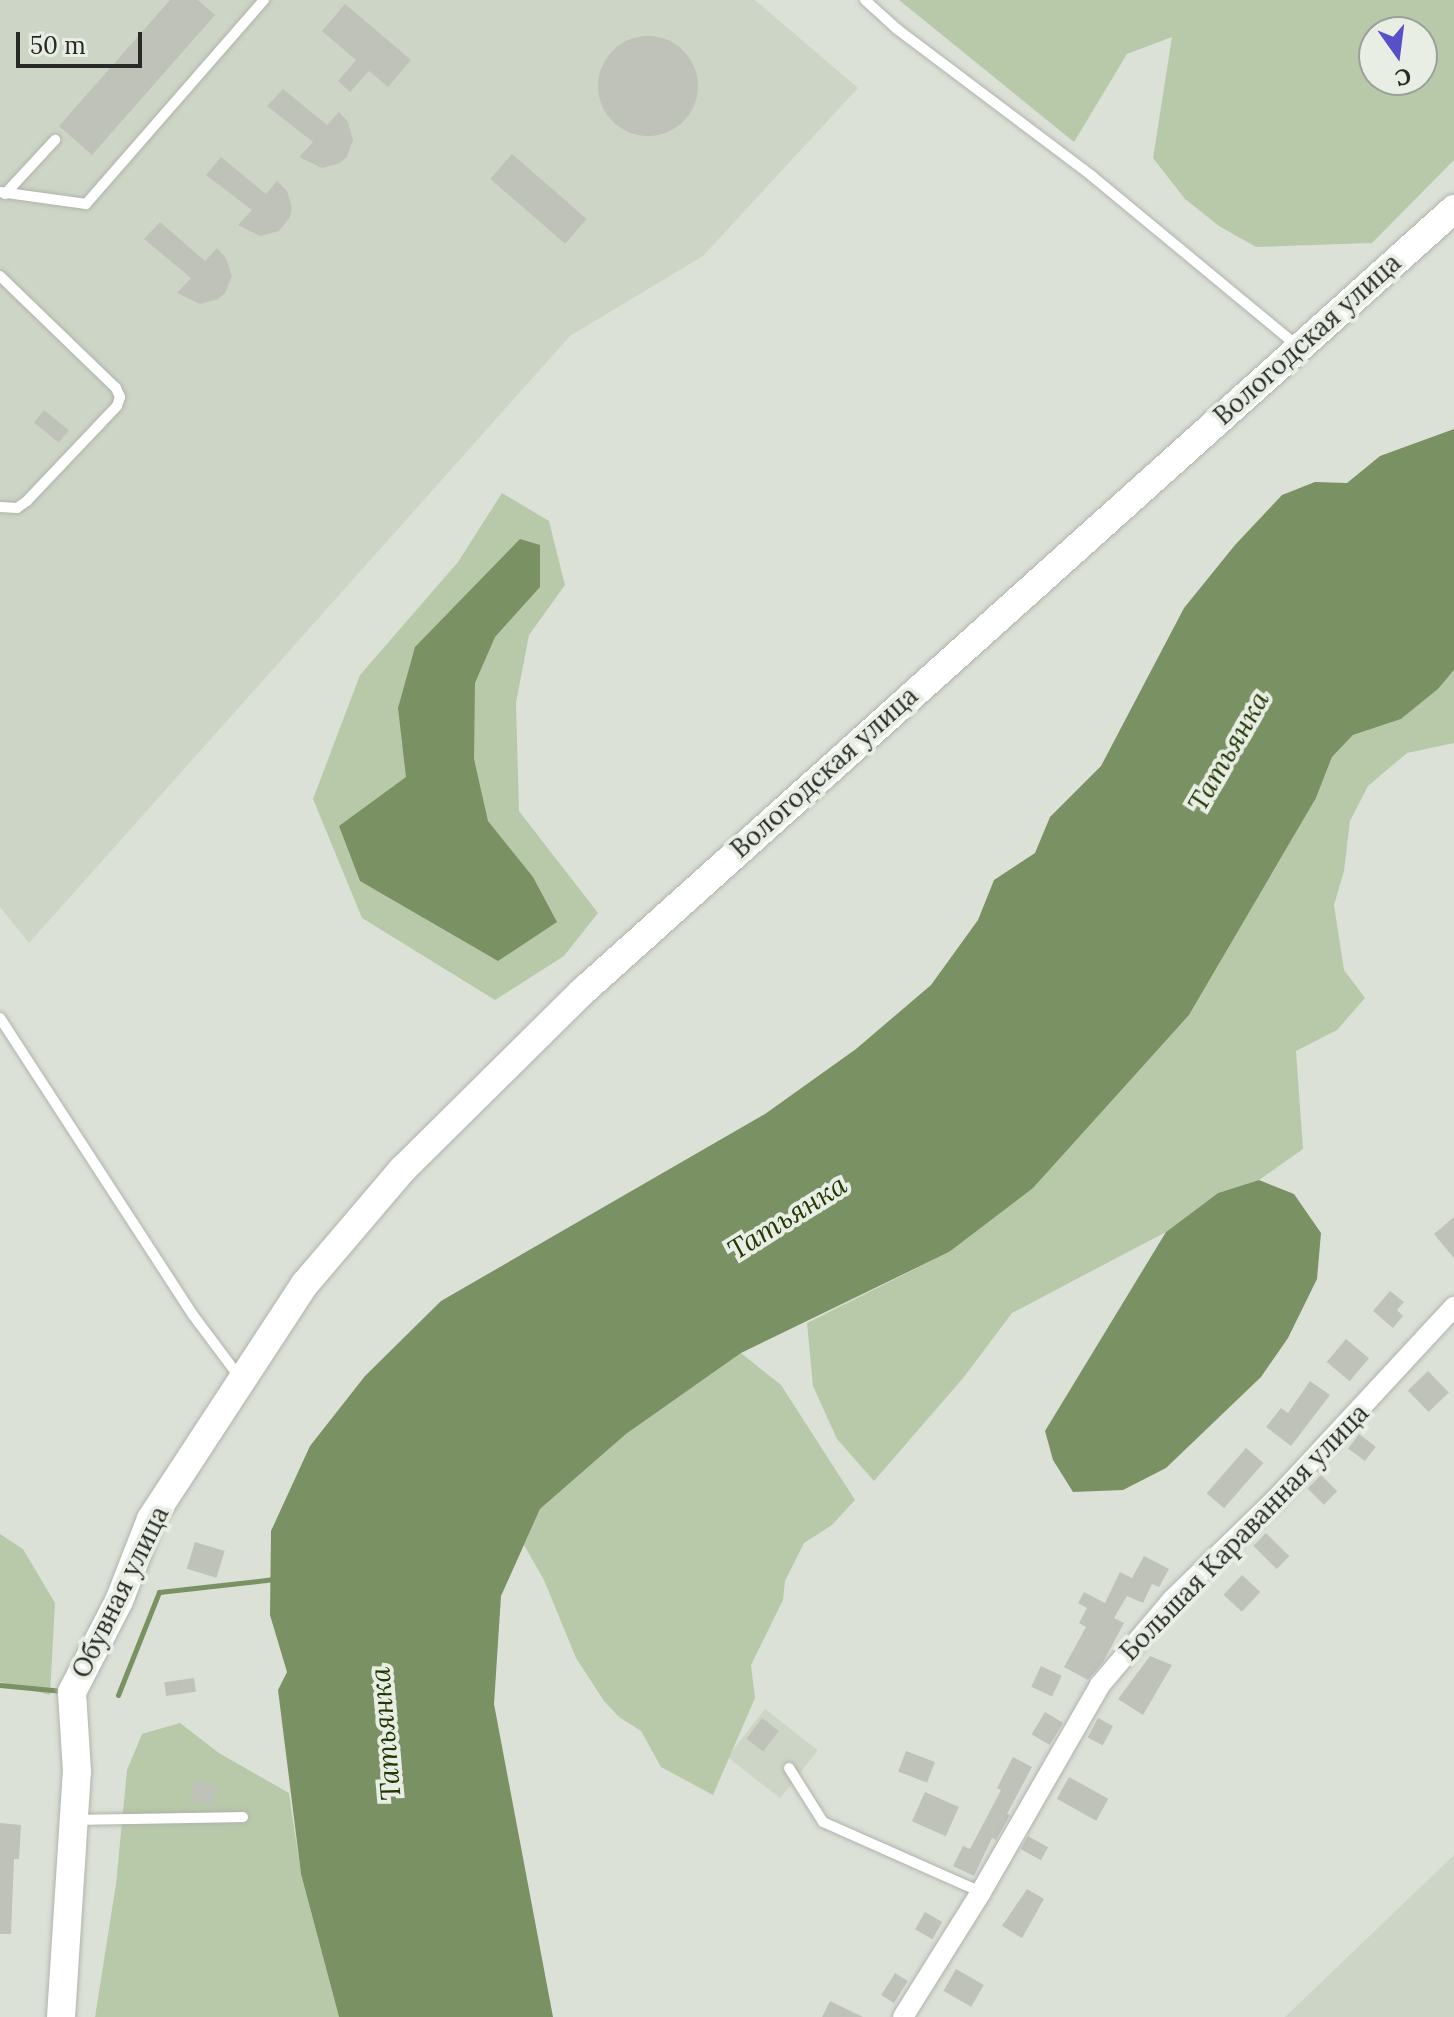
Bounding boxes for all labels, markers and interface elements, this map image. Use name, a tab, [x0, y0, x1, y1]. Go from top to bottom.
scale bar	[20, 16, 146, 66]
north arrow	[1358, 16, 1438, 96]
text: 50 m	[30, 30, 86, 61]
text: С	[1393, 62, 1414, 93]
street label: Вологодская улица	[1207, 247, 1407, 431]
street label: Вологодская улица	[724, 680, 924, 864]
water label: Татьянка	[1180, 685, 1276, 817]
water label: Татьянка	[722, 1167, 852, 1267]
street label: Большая Караванная улица	[1113, 1397, 1375, 1667]
street label: Обувная улица	[65, 1501, 175, 1683]
water label: Татьянка	[362, 1666, 408, 1802]

